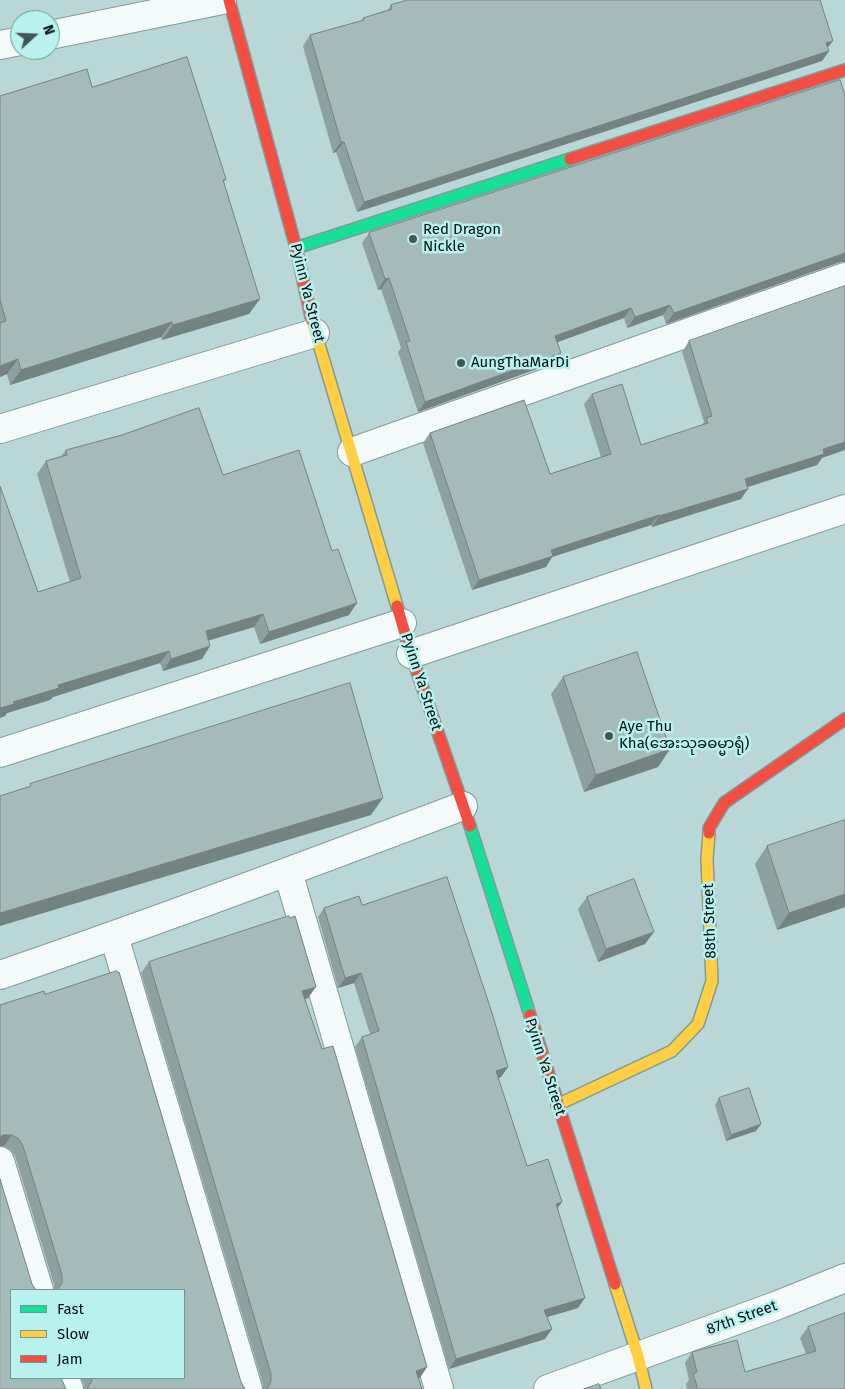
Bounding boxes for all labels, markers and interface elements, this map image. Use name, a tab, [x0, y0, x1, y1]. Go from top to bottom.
north arrow	[10, 10, 60, 60]
text: N	[39, 23, 58, 37]
place label: Red Dragon Nickle	[423, 221, 501, 256]
marker: Red Dragon Nickle	[407, 233, 419, 245]
street label: Pyinn Ya Street	[286, 241, 328, 345]
place label: AungThaMarDi	[471, 354, 569, 372]
marker: AungThaMarDi	[455, 357, 467, 369]
street label: Pyinn Ya Street	[397, 631, 445, 733]
place label: Aye Thu Kha(အေးသုခဓမ္မာရုံ)	[619, 718, 749, 753]
marker: Aye Thu Kha(အေးသုခဓမ္မာရုံ)	[603, 730, 615, 742]
street label: 88th Street	[700, 883, 720, 959]
street label: Pyinn Ya Street	[521, 1016, 569, 1118]
legend	[10, 1289, 185, 1379]
street label: 87th Street	[704, 1297, 780, 1339]
text: Fast	[57, 1300, 84, 1318]
text: Slow	[57, 1325, 89, 1343]
text: Jam	[57, 1350, 83, 1368]

